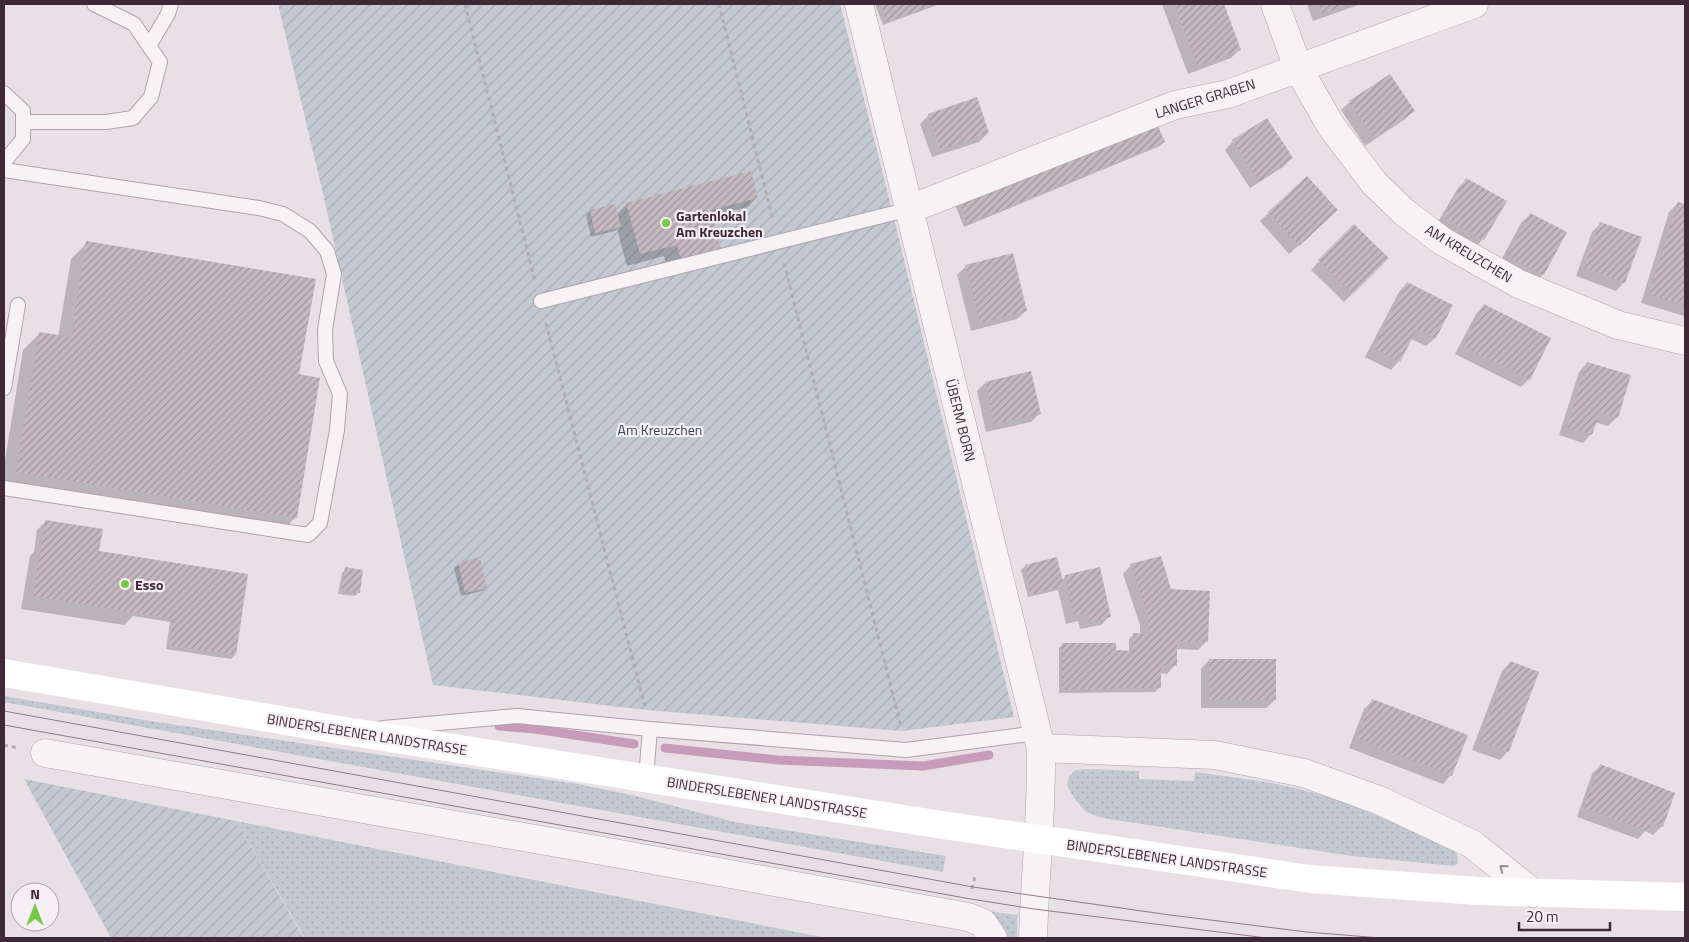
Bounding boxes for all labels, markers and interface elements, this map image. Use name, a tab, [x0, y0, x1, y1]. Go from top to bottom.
street label: LANGER GRABEN	[1152, 73, 1258, 123]
place label: Gartenlokal Am Kreuzchen	[676, 205, 763, 242]
marker: Gartenlokal Am Kreuzchen	[660, 217, 672, 229]
street label: AM KREUZCHEN	[1421, 219, 1517, 287]
street label: ÜBERM BORN	[941, 376, 981, 464]
park label: Am Kreuzchen	[618, 419, 702, 440]
place label: Esso	[135, 574, 163, 595]
marker: Esso	[119, 578, 131, 590]
street label: BINDERSLEBENER LANDSTRASSE	[265, 708, 469, 760]
street label: BINDERSLEBENER LANDSTRASSE	[665, 771, 869, 823]
street label: BINDERSLEBENER LANDSTRASSE	[1065, 834, 1269, 883]
one-way arrow	[1500, 865, 1509, 873]
north arrow	[10, 882, 60, 932]
text: N	[30, 883, 40, 904]
scale bar	[1519, 900, 1610, 932]
text: 20 m	[1526, 905, 1559, 928]

